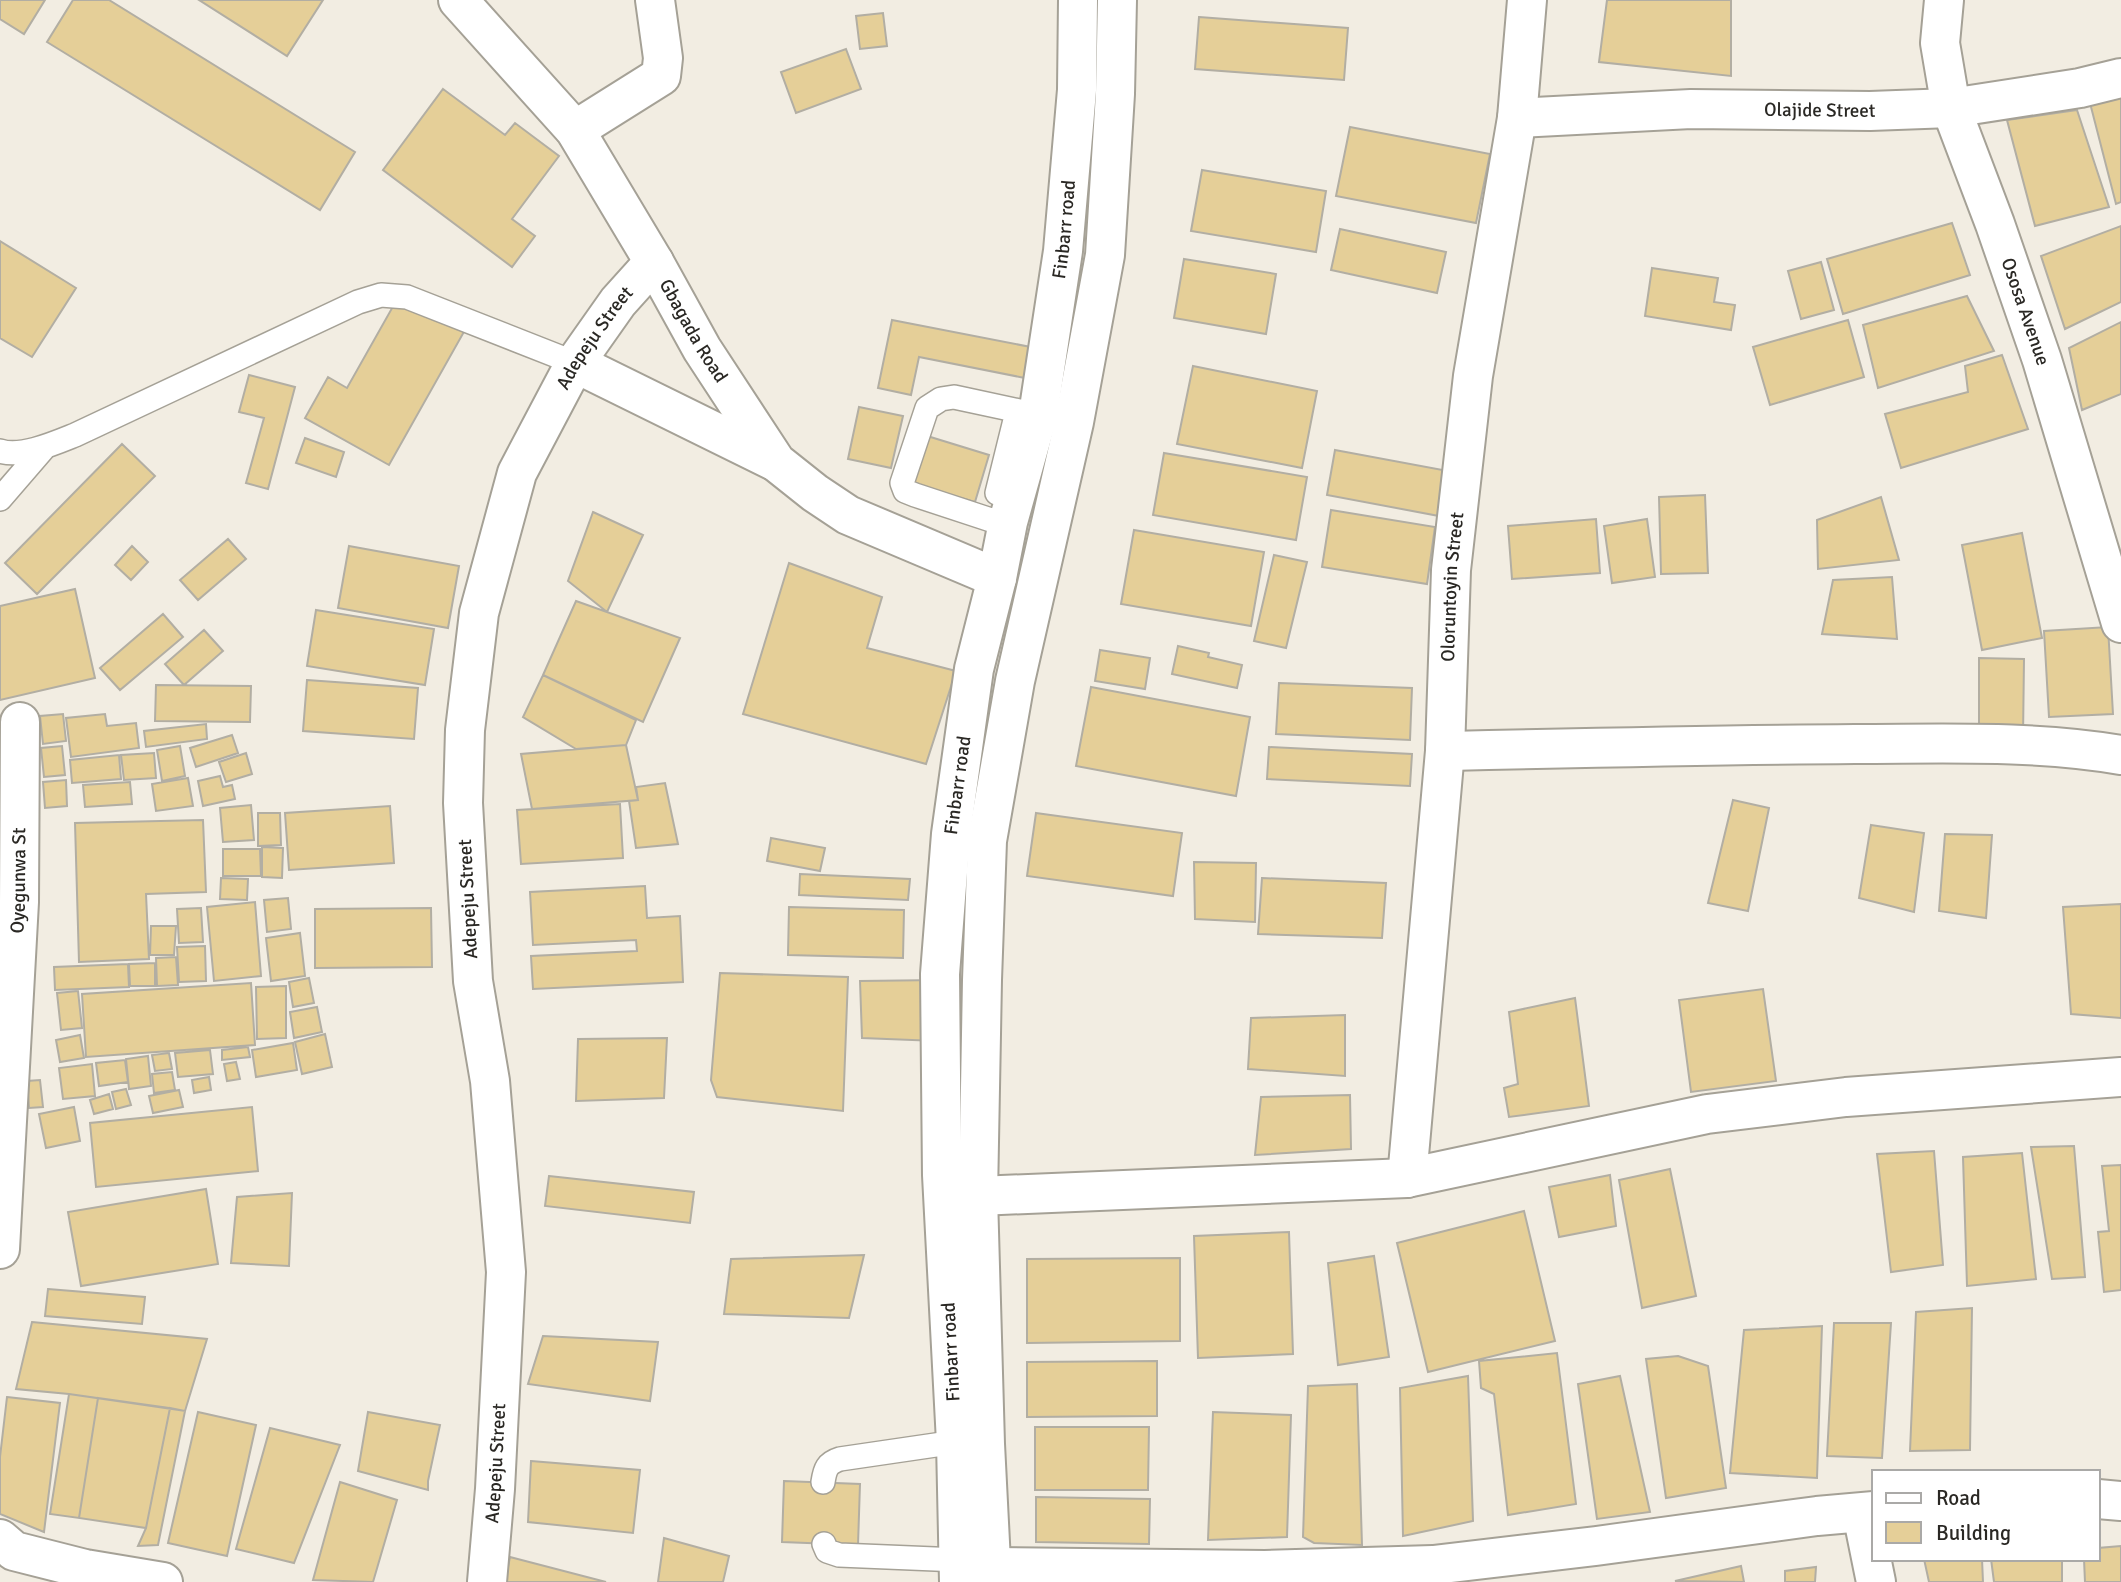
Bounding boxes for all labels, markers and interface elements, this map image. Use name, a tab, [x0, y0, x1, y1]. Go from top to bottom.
street label: Olajide Street	[1764, 98, 1876, 123]
street label: Finbarr road	[1047, 179, 1081, 281]
street label: Ososa Avenue	[1996, 255, 2055, 368]
street label: Gbagada Road	[654, 275, 733, 387]
street label: Adepeju Street	[551, 281, 639, 394]
street label: Oloruntoyin Street	[1436, 510, 1470, 662]
street label: Finbarr road	[939, 734, 977, 836]
street label: Oyegunwa St	[5, 827, 31, 934]
street label: Adepeju Street	[453, 838, 483, 960]
street label: Finbarr road	[936, 1302, 966, 1402]
street label: Adepeju Street	[480, 1402, 511, 1524]
legend	[1872, 1470, 2100, 1561]
text: Road	[1936, 1485, 1981, 1511]
text: Building	[1936, 1520, 2011, 1546]

